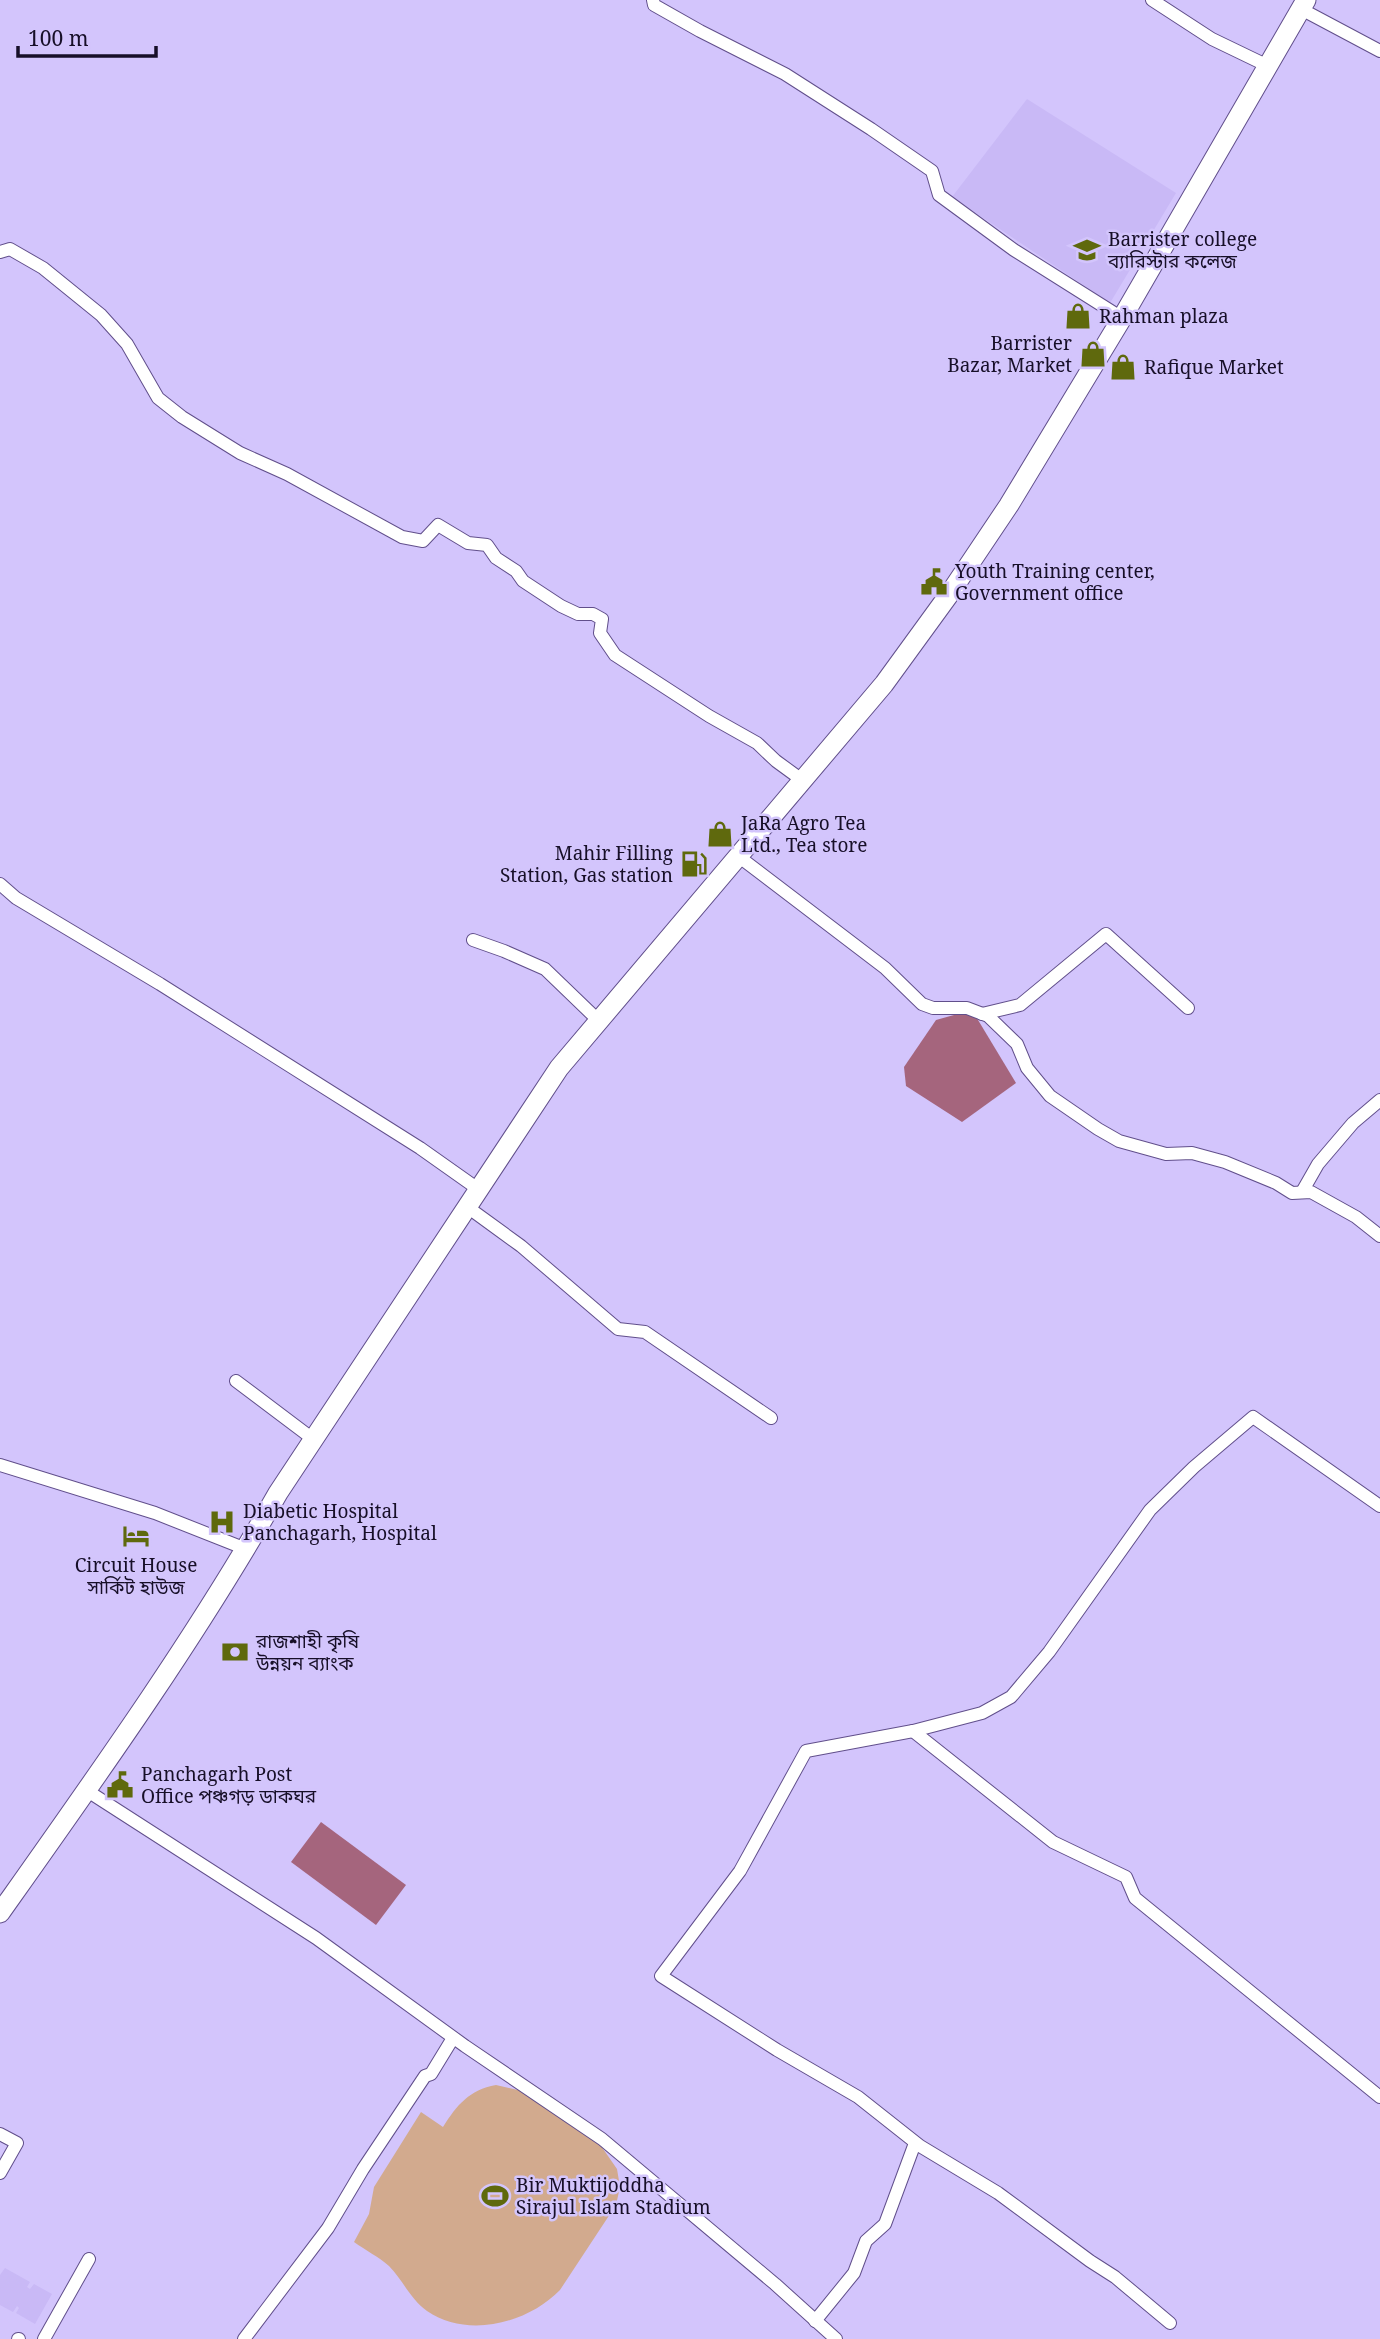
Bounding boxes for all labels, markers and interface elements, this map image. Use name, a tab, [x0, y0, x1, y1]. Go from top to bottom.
scale bar	[18, 14, 156, 58]
text: 100 m	[28, 24, 89, 52]
place label: Barrister college ব্যারিস্টার কলেজ	[1107, 226, 1257, 274]
school or university icon: Barrister college ব্যারিস্টার কলেজ	[1072, 235, 1102, 265]
shop icon: Rahman plaza	[1063, 301, 1093, 331]
place label: Rahman plaza	[1099, 303, 1229, 329]
place label: Barrister Bazar, Market	[947, 330, 1072, 378]
shop icon: Barrister Bazar, Market	[1078, 339, 1108, 369]
shop icon: Rafique Market	[1108, 352, 1138, 382]
place label: Rafique Market	[1144, 354, 1284, 380]
place label: Youth Training center, Government office	[954, 558, 1155, 606]
public building icon: Youth Training center, Government office	[919, 567, 949, 597]
place label: JaRa Agro Tea Ltd., Tea store	[740, 810, 867, 858]
shop icon: JaRa Agro Tea Ltd., Tea store	[705, 819, 735, 849]
place label: Mahir Filling Station, Gas station	[500, 840, 673, 888]
fuel station icon: Mahir Filling Station, Gas station	[679, 849, 709, 879]
place label: Diabetic Hospital Panchagarh, Hospital	[243, 1498, 437, 1546]
hospital icon: Diabetic Hospital Panchagarh, Hospital	[207, 1507, 237, 1537]
hotel icon: Circuit House সার্কিট হাউজ	[121, 1521, 151, 1551]
place label: Circuit House সার্কিট হাউজ	[75, 1552, 197, 1600]
place label: রাজশাহী কৃষি উন্নয়ন ব্যাংক	[255, 1628, 360, 1676]
bank icon: রাজশাহী কৃষি উন্নয়ন ব্যাংক	[220, 1637, 250, 1667]
place label: Panchagarh Post Office পঞ্চগড় ডাকঘর	[141, 1761, 317, 1809]
public building icon: Panchagarh Post Office পঞ্চগড় ডাকঘর	[105, 1770, 135, 1800]
place label: Bir Muktijoddha Sirajul Islam Stadium	[516, 2172, 711, 2220]
sports icon: Bir Muktijoddha Sirajul Islam Stadium	[480, 2181, 510, 2211]

